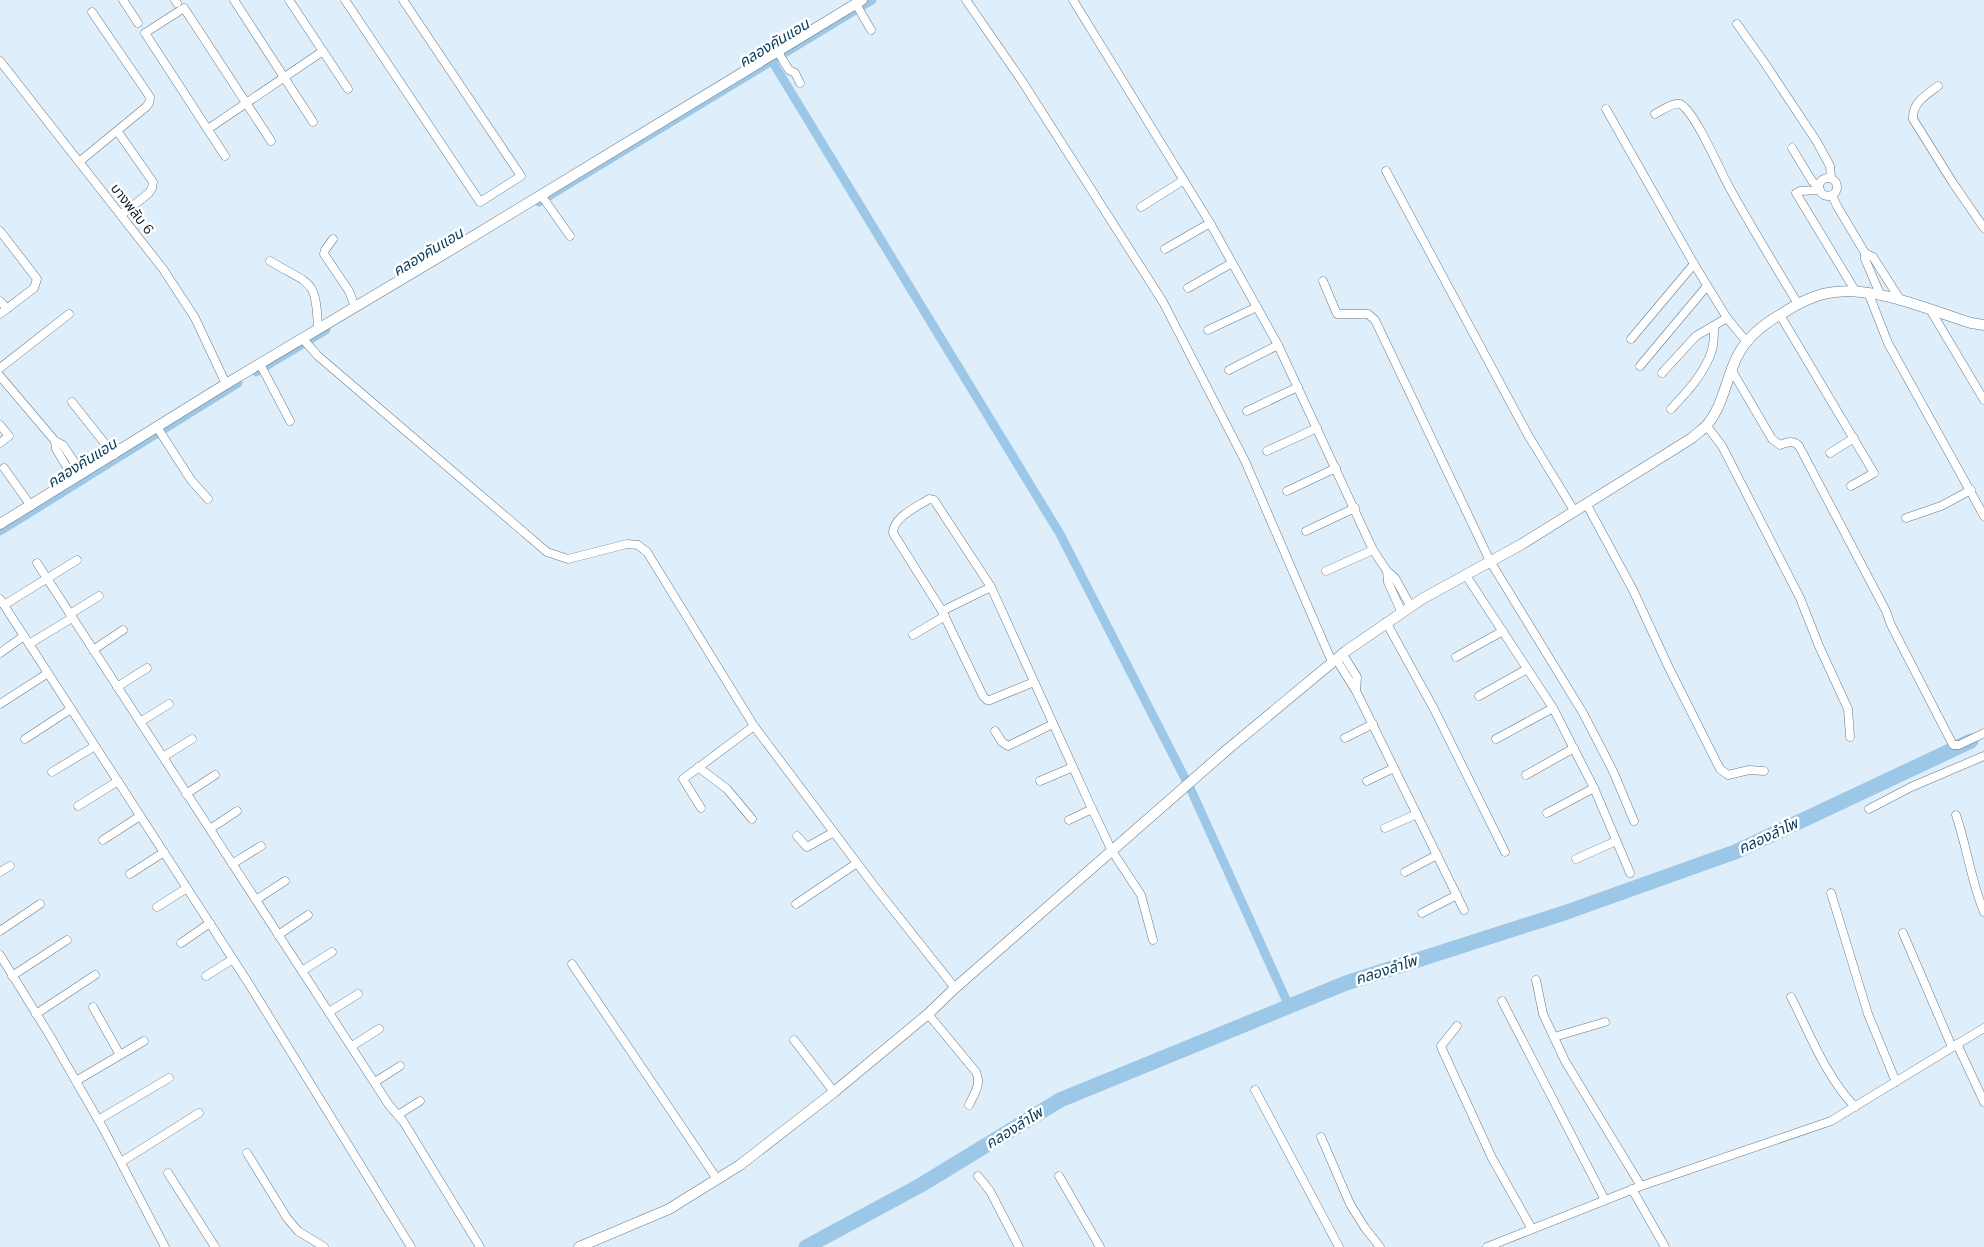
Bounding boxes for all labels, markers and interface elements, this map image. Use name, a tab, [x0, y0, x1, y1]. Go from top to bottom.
water label: คลองคันแอน	[735, 14, 814, 72]
street label: บางพลับ 6	[106, 180, 158, 238]
water label: คลองคันแอน	[389, 223, 468, 281]
water label: คลองคันแอน	[43, 433, 121, 492]
water label: คลองลำโพ	[1735, 813, 1803, 859]
water label: คลองลำโพ	[1353, 950, 1421, 989]
water label: คลองลำโพ	[982, 1102, 1048, 1153]

